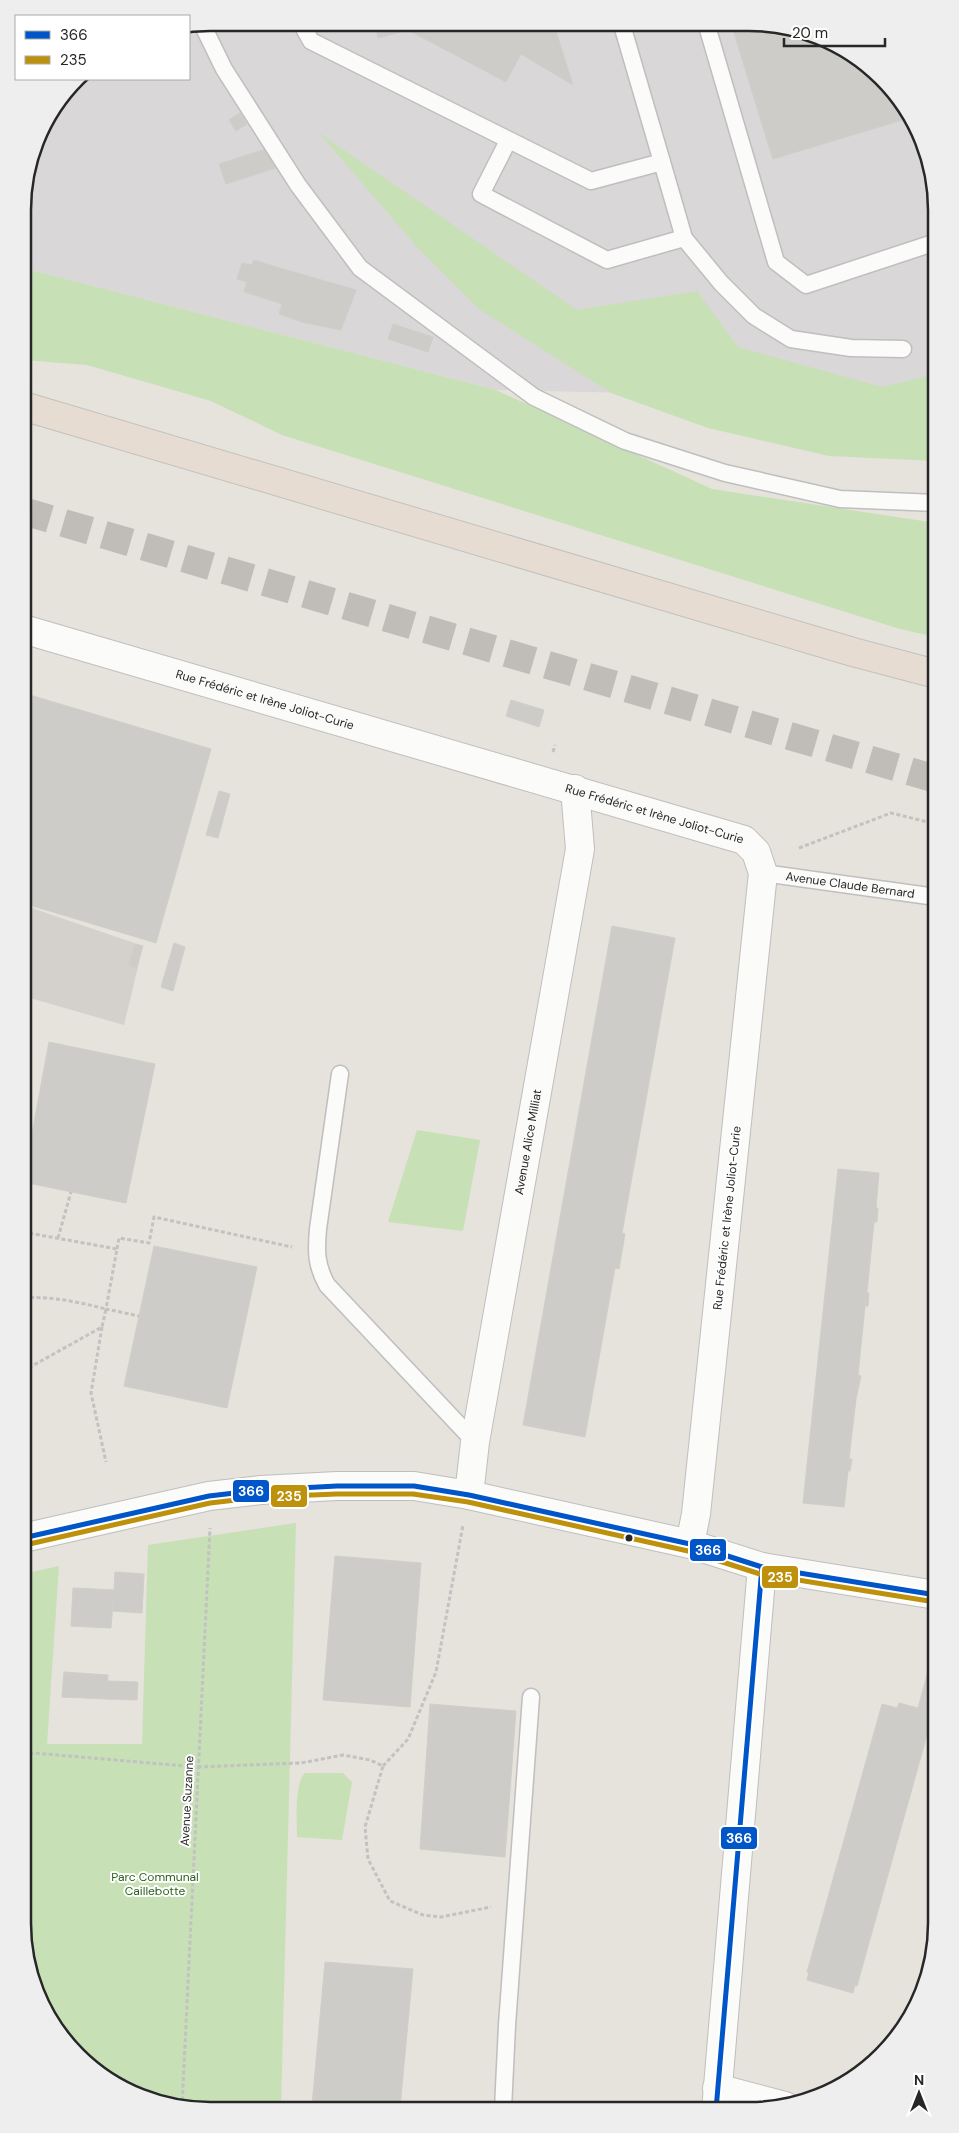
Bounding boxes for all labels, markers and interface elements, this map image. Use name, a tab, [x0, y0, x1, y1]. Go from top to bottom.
legend	[15, 15, 190, 80]
scale bar	[784, 15, 885, 47]
text: 20 m	[792, 23, 828, 43]
text: 366	[60, 25, 88, 45]
text: 235	[60, 50, 87, 70]
street label: Rue Frédéric et Irène Joliot-Curie	[174, 666, 356, 734]
street label: Rue Frédéric et Irène Joliot-Curie	[563, 780, 746, 848]
street label: Avenue Claude Bernard	[785, 868, 916, 902]
street label: Avenue Alice Milliat	[511, 1088, 545, 1196]
street label: Rue Frédéric et Irène Joliot-Curie	[709, 1125, 745, 1311]
line badge: 366	[232, 1479, 270, 1503]
text: 366	[238, 1482, 264, 1500]
line badge: 235	[270, 1484, 308, 1508]
text: 235	[276, 1487, 302, 1505]
unlabelled marker	[624, 1533, 634, 1543]
line badge: 366	[689, 1538, 727, 1562]
text: 366	[695, 1541, 721, 1559]
line badge: 235	[761, 1565, 799, 1589]
text: 235	[767, 1568, 793, 1586]
street label: Avenue Suzanne	[177, 1755, 197, 1847]
line badge: 366	[720, 1826, 758, 1850]
text: 366	[726, 1829, 752, 1847]
park label: Parc Communal Caillebotte	[111, 1869, 199, 1899]
north arrow	[894, 2068, 944, 2118]
text: N	[914, 2071, 924, 2089]

